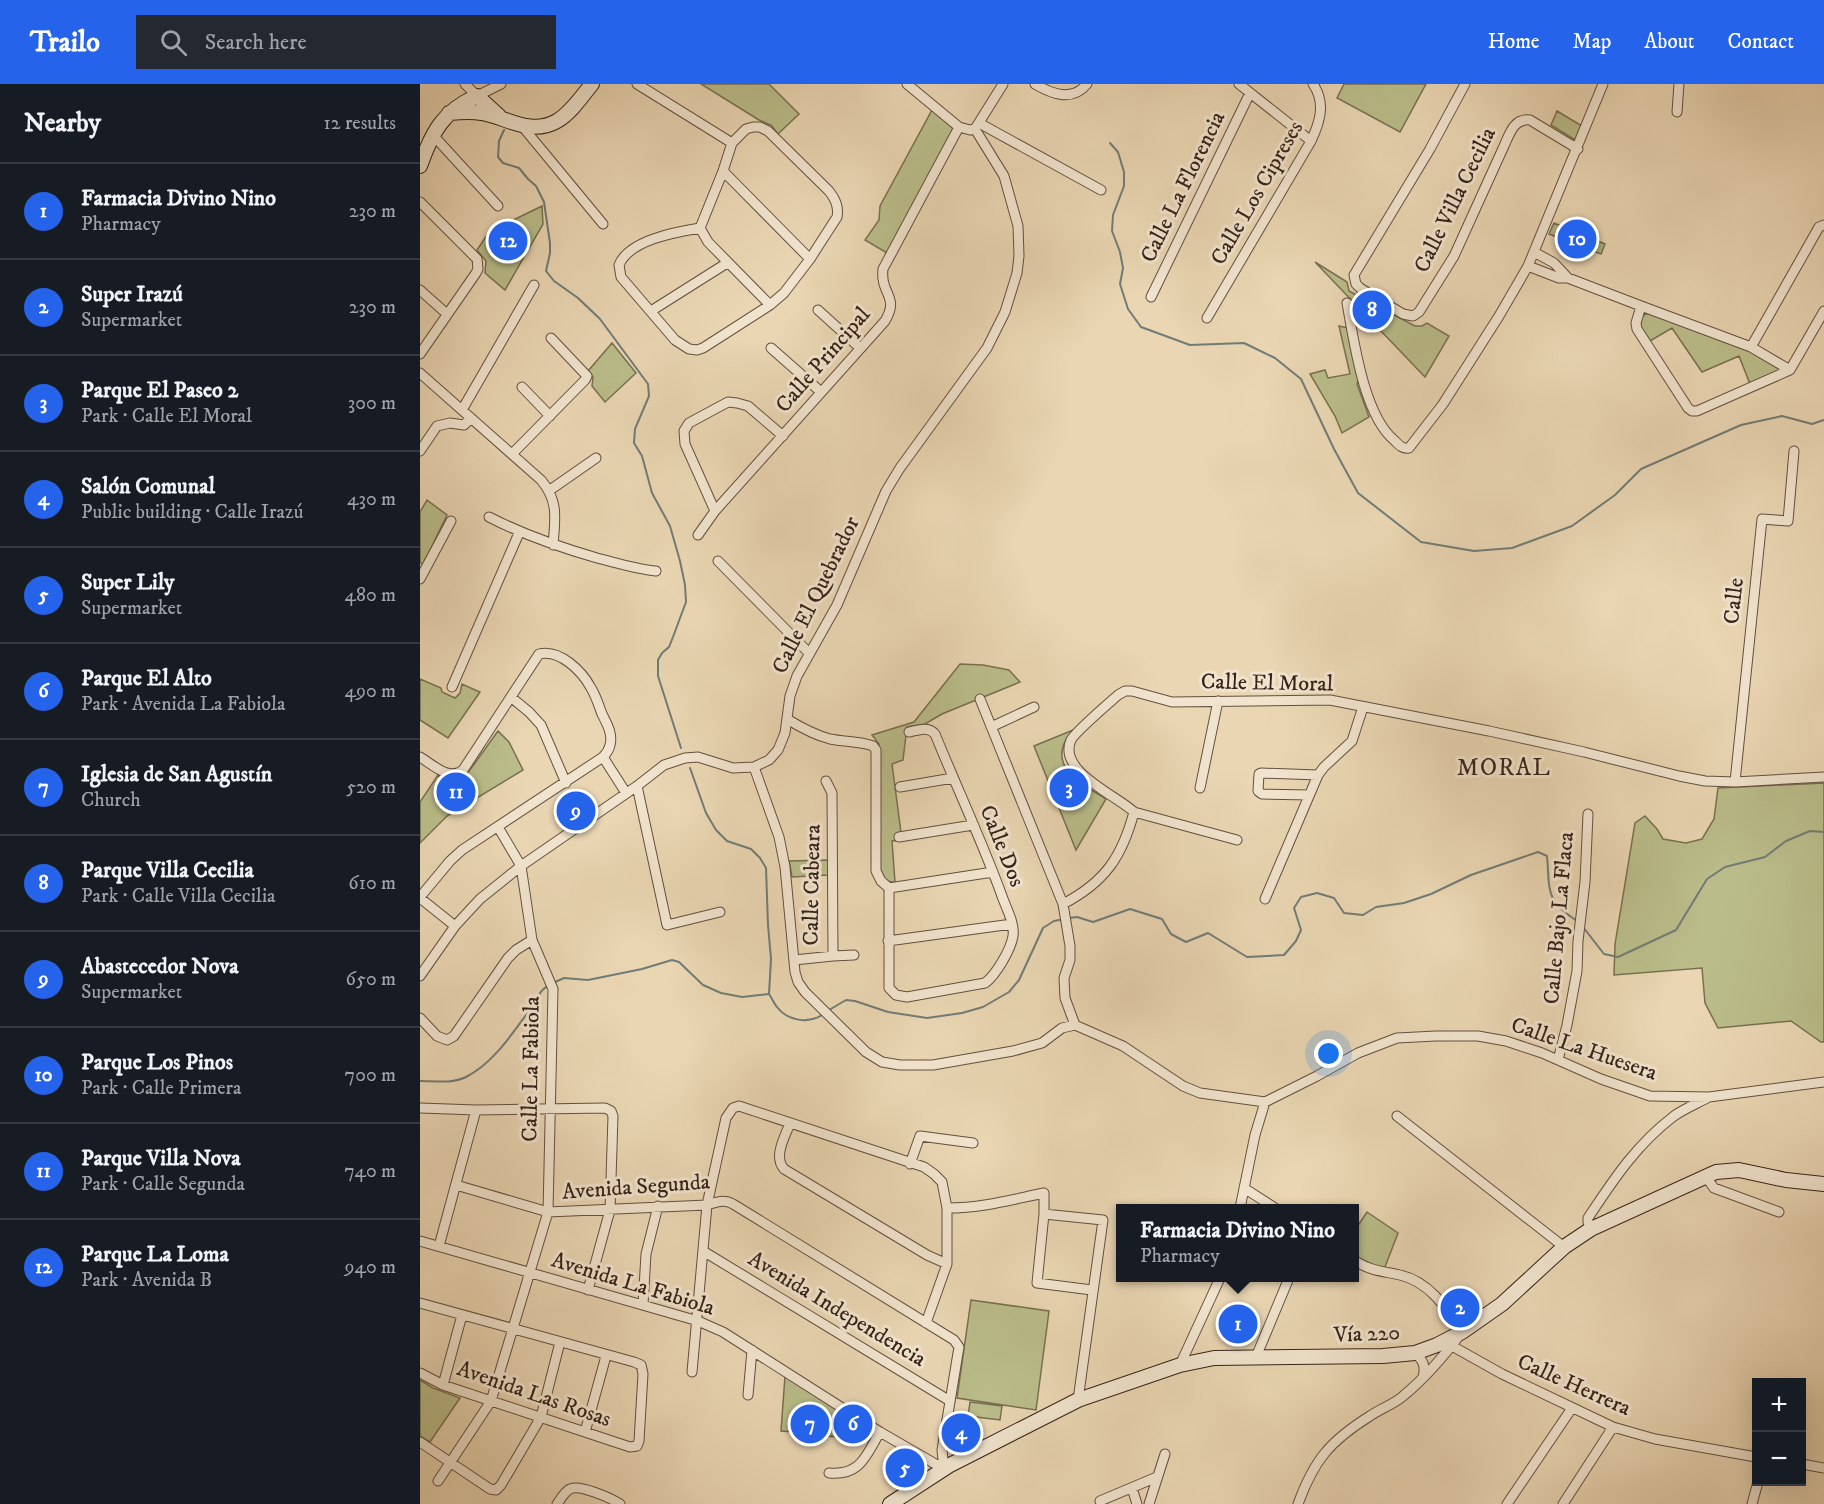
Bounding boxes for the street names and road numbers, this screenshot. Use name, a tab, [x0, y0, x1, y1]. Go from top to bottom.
street label: Calle La Florencia	[1135, 106, 1232, 267]
street label: Calle Los Cipreses	[1205, 116, 1309, 270]
street label: Calle Villa Cecilia	[1408, 122, 1502, 277]
street label: Calle Principal	[770, 301, 876, 418]
street label: Calle El Quebrador	[766, 511, 866, 678]
street label: Calle	[1718, 577, 1750, 625]
street label: Calle El Moral	[1201, 668, 1334, 698]
street label: Calle Dos	[973, 801, 1031, 891]
street label: Calle Cabeara	[797, 824, 827, 946]
street label: Calle Bajo La Flaca	[1538, 830, 1580, 1005]
street label: Calle La Fabiola	[516, 995, 546, 1142]
street label: Calle La Huesera	[1507, 1011, 1661, 1087]
street label: Avenida Segunda	[561, 1168, 712, 1206]
street label: Avenida Independencia	[743, 1245, 931, 1373]
street label: Avenida La Fabiola	[548, 1246, 718, 1322]
street label: Vía 220	[1332, 1319, 1401, 1349]
street label: Calle Herrera	[1513, 1348, 1635, 1422]
street label: Avenida Las Rosas	[453, 1355, 615, 1433]

